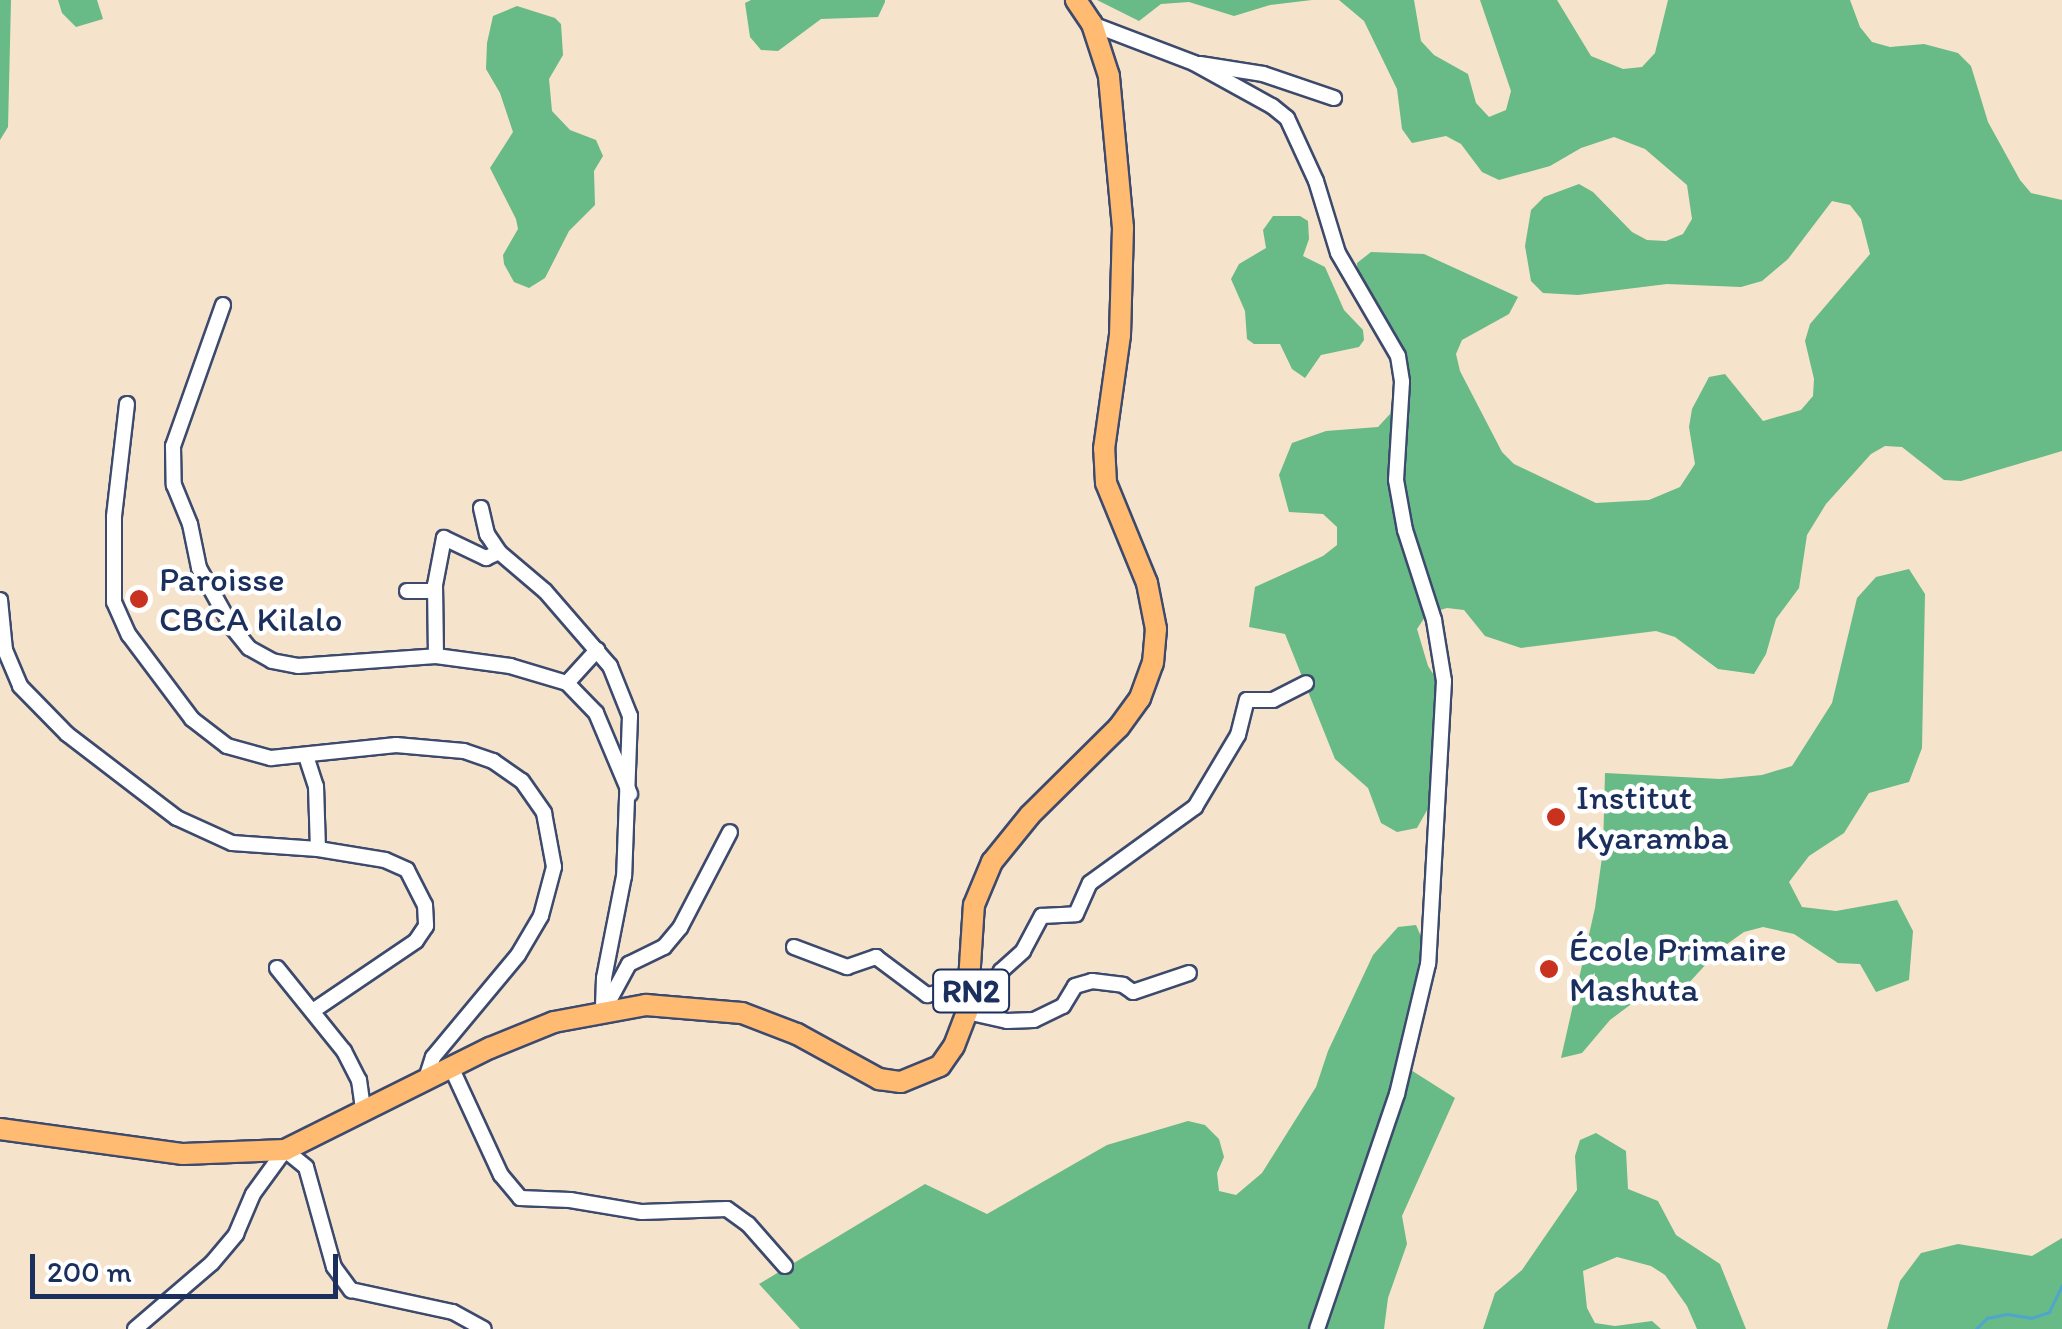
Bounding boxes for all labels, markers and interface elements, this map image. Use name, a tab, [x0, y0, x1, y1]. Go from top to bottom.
place label: Paroisse CBCA Kilalo	[159, 558, 343, 640]
marker: Paroisse CBCA Kilalo	[128, 588, 150, 610]
place label: Institut Kyaramba	[1576, 776, 1729, 858]
marker: Institut Kyaramba	[1545, 806, 1567, 828]
place label: École Primaire Mashuta	[1569, 928, 1785, 1010]
marker: École Primaire Mashuta	[1538, 958, 1560, 980]
road number: RN2	[931, 964, 1011, 1018]
scale bar	[35, 1234, 342, 1296]
text: 200 m	[47, 1253, 132, 1290]

